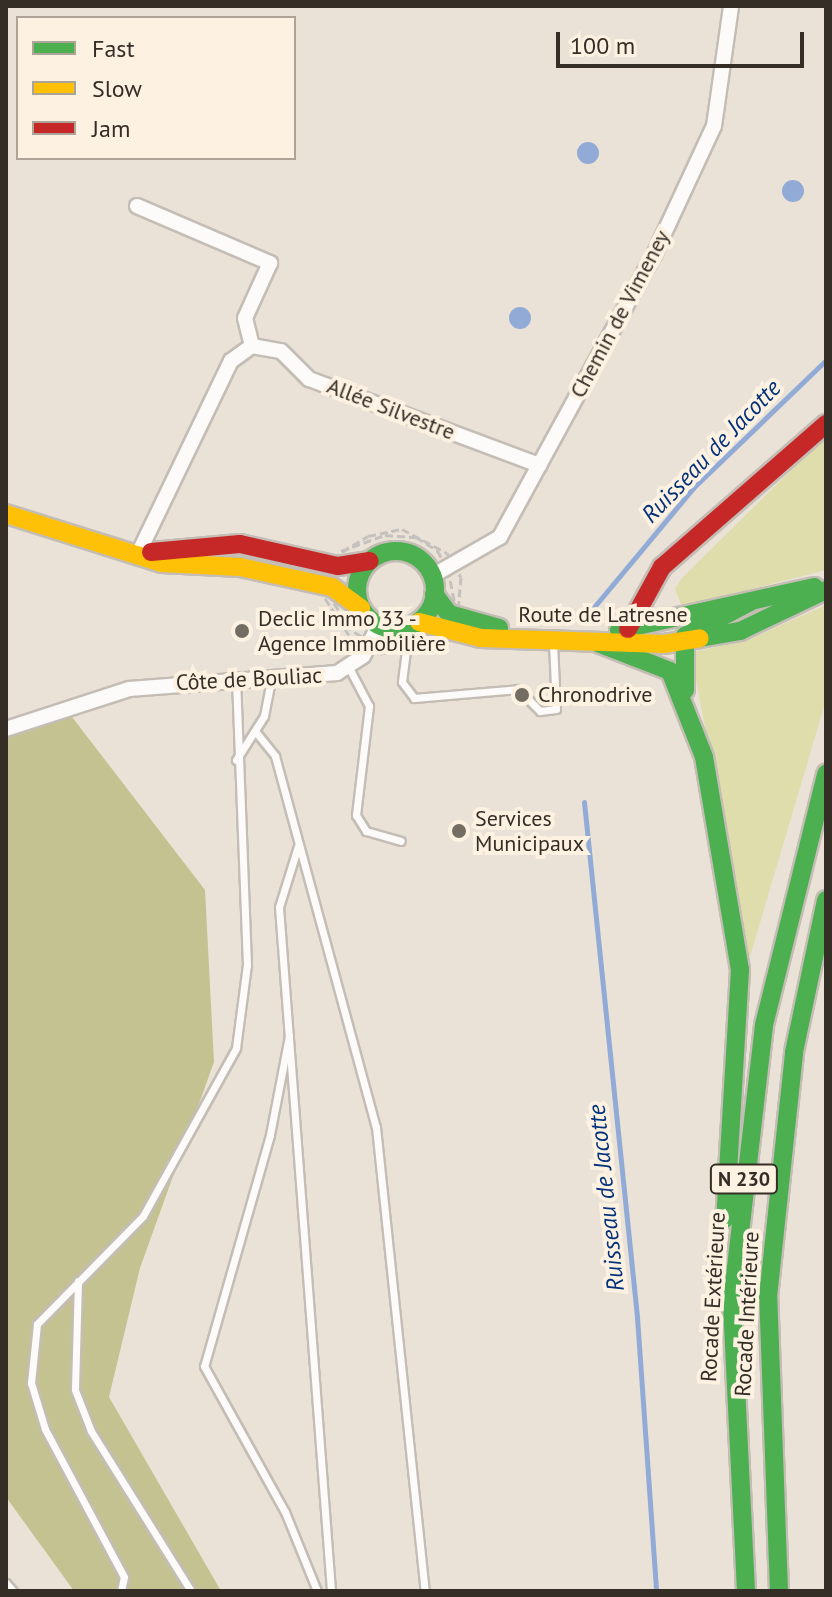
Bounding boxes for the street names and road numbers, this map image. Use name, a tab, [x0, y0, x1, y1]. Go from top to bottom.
street label: Chemin de Vimeney	[565, 225, 675, 403]
street label: Allée Silvestre	[323, 373, 459, 445]
street label: Route de Latresne	[518, 602, 688, 628]
street label: Côte de Bouliac	[175, 662, 323, 696]
road number: N 230	[708, 1163, 780, 1195]
street label: Rocade Extérieure	[695, 1211, 731, 1383]
street label: Rocade Intérieure	[729, 1231, 765, 1397]

